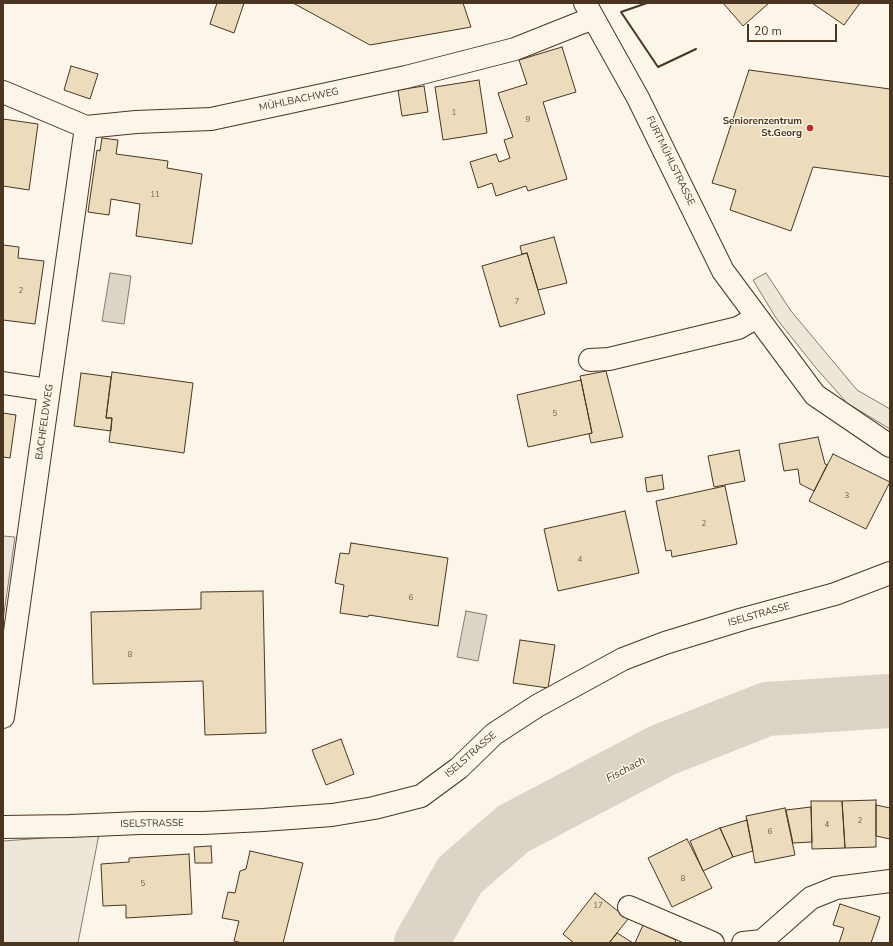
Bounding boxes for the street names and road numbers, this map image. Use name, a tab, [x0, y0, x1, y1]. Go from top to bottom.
street label: MÜHLBACHWEG	[258, 86, 340, 114]
street label: FURTMÜHLSTRASSE	[643, 114, 697, 208]
street label: BACHFELDWEG	[34, 383, 56, 461]
street label: ISELSTRASSE	[727, 600, 791, 630]
street label: ISELSTRASSE	[443, 730, 499, 780]
street label: ISELSTRASSE	[120, 817, 184, 831]

